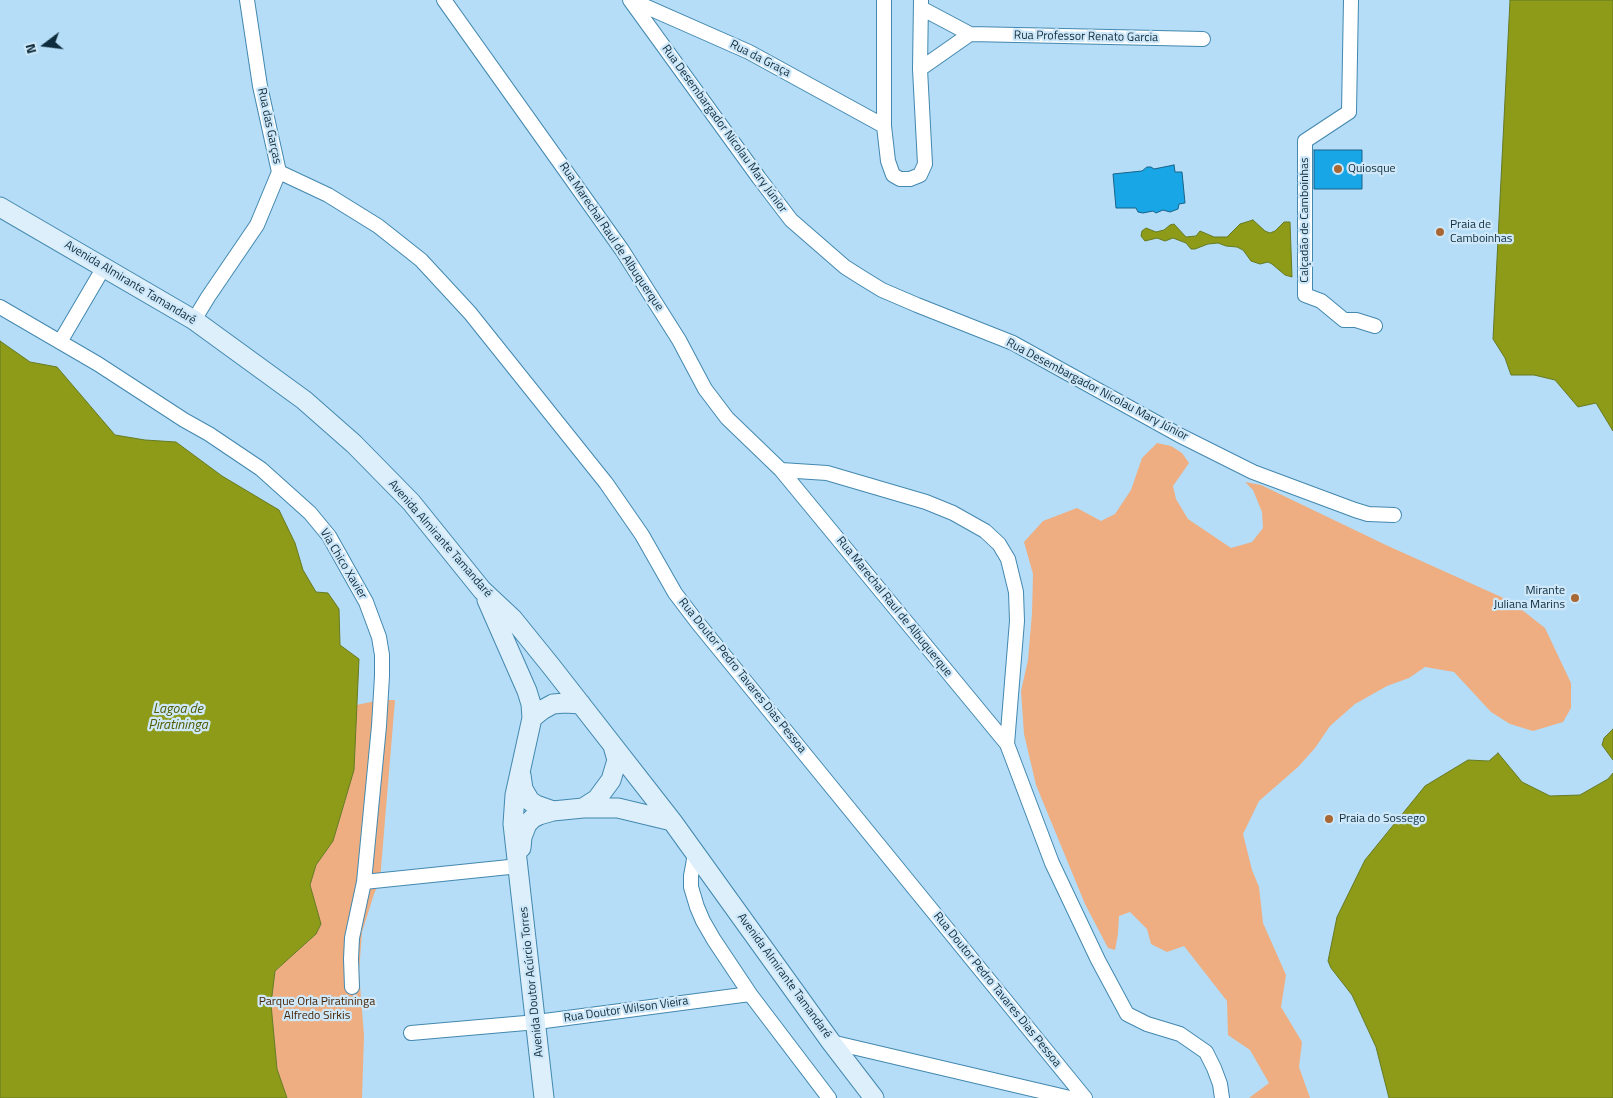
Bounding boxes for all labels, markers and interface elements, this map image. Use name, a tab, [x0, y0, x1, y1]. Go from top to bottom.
north arrow	[20, 20, 70, 70]
street label: Rua Professor Renato Garcia	[1014, 29, 1158, 45]
street label: Rua da Graça	[727, 38, 793, 80]
text: N	[19, 42, 41, 56]
street label: Rua Desembargador Nicolau Mary Júnior	[658, 42, 790, 216]
street label: Rua das Garças	[254, 87, 284, 165]
street label: Calçadão de Camboinhas	[1298, 157, 1312, 283]
street label: Rua Marechal Raul de Albuquerque	[556, 160, 666, 314]
place label: Quiosque	[1348, 162, 1396, 176]
marker: Quiosque	[1332, 163, 1344, 175]
place label: Praia de Camboinhas	[1450, 218, 1512, 246]
marker: Praia de Camboinhas	[1434, 226, 1446, 238]
street label: Avenida Almirante Tamandaré	[62, 238, 198, 328]
street label: Rua Desembargador Nicolau Mary Júnior	[1004, 336, 1190, 444]
street label: Avenida Almirante Tamandaré	[385, 477, 495, 601]
street label: Via Chico Xavier	[316, 526, 370, 602]
street label: Rua Marechal Raul de Albuquerque	[833, 534, 955, 680]
place label: Mirante Juliana Marins	[1494, 584, 1565, 612]
marker: Mirante Juliana Marins	[1569, 592, 1581, 604]
street label: Rua Doutor Pedro Tavares Dias Pessoa	[675, 596, 809, 756]
water label: Lagoa de Piratininga	[148, 702, 208, 734]
place label: Praia do Sossego	[1339, 812, 1425, 826]
marker: Praia do Sossego	[1323, 813, 1335, 825]
street label: Avenida Doutor Acúrcio Torres	[517, 906, 547, 1058]
street label: Rua Doutor Pedro Tavares Dias Pessoa	[930, 910, 1064, 1070]
street label: Avenida Almirante Tamandaré	[734, 911, 834, 1041]
street label: Rua Doutor Wilson Vieira	[563, 994, 689, 1026]
park label: Parque Orla Piratininga Alfredo Sirkis	[259, 995, 375, 1023]

